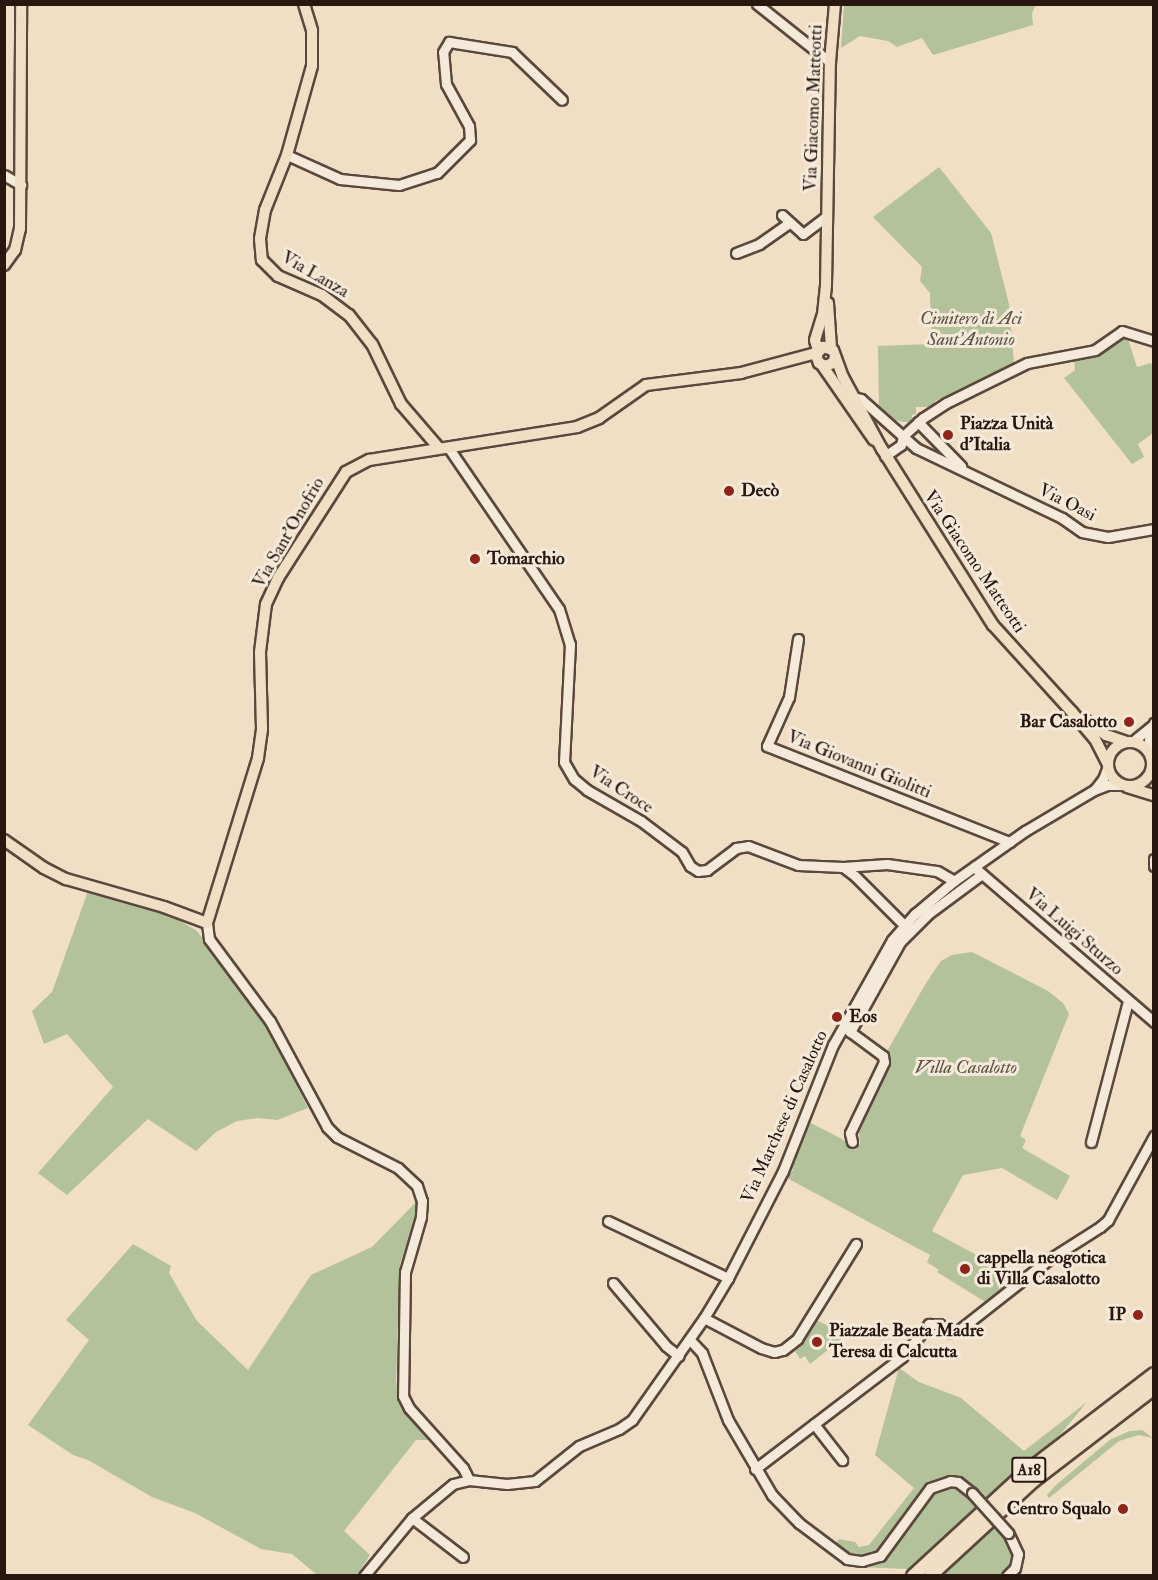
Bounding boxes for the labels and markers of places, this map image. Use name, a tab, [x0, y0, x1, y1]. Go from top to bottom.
place label: Piazza Unità d'Italia	[960, 414, 1053, 456]
marker: Piazza Unità d'Italia	[941, 428, 955, 442]
place label: Decò	[741, 480, 779, 502]
marker: Decò	[722, 484, 736, 498]
place label: Tomarchio	[487, 548, 565, 570]
marker: Tomarchio	[468, 552, 482, 566]
place label: Bar Casalotto	[1020, 711, 1117, 733]
marker: Bar Casalotto	[1122, 715, 1136, 729]
place label: Eos	[849, 1006, 877, 1028]
marker: Eos	[830, 1010, 844, 1024]
place label: cappella neogotica di Villa Casalotto	[977, 1248, 1106, 1290]
marker: cappella neogotica di Villa Casalotto	[958, 1262, 972, 1276]
place label: IP	[1108, 1304, 1126, 1326]
marker: IP	[1131, 1308, 1145, 1322]
place label: Piazzale Beata Madre Teresa di Calcutta	[829, 1321, 984, 1364]
marker: Piazzale Beata Madre Teresa di Calcutta	[810, 1335, 824, 1349]
place label: Centro Squalo	[1007, 1498, 1111, 1520]
marker: Centro Squalo	[1116, 1502, 1130, 1516]

